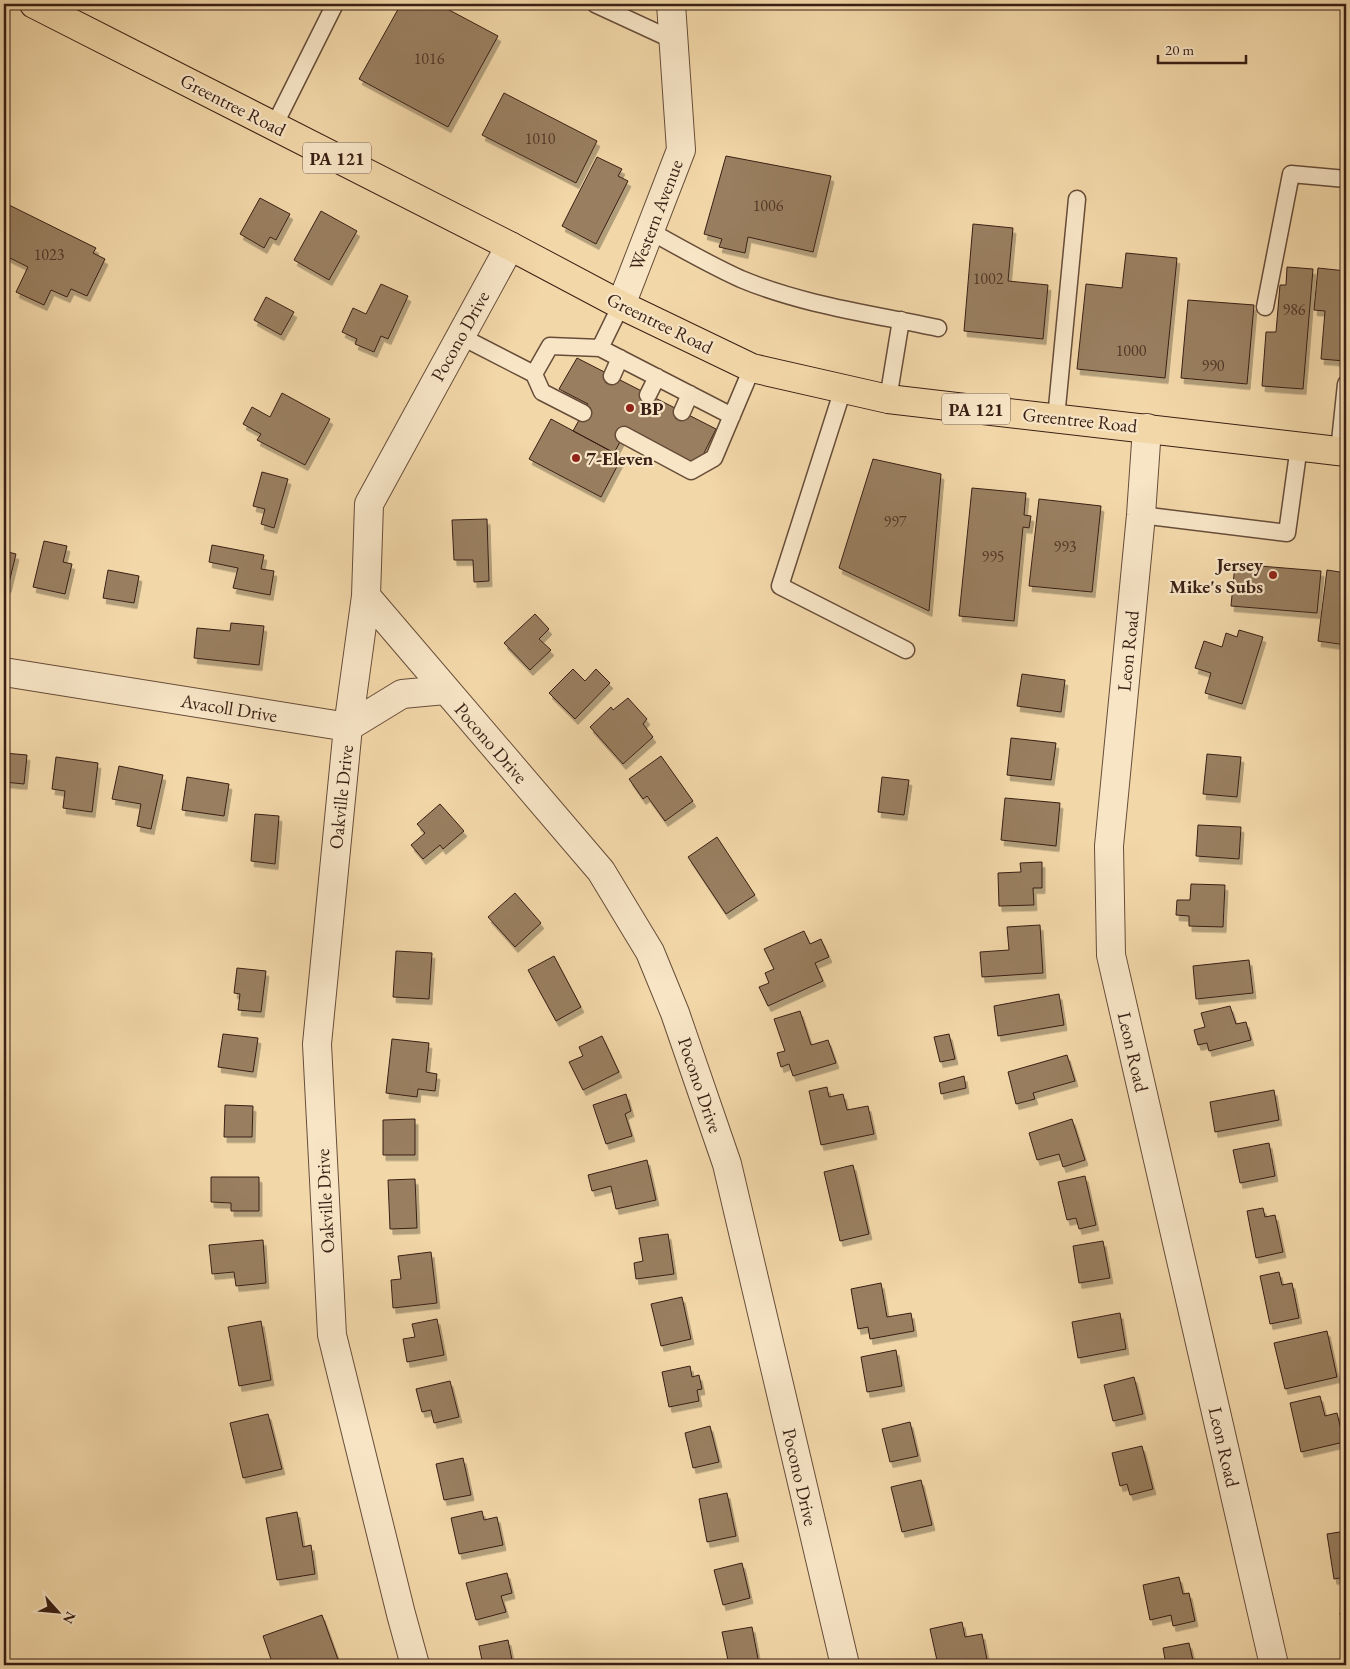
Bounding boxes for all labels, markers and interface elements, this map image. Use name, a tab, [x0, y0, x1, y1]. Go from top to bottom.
scale bar	[1158, 32, 1245, 64]
text: 20 m	[1165, 40, 1194, 59]
house number: 1016	[414, 48, 445, 69]
street label: Greentree Road	[176, 68, 290, 142]
house number: 1010	[525, 128, 556, 149]
road number: PA 121	[303, 142, 371, 174]
street label: Western Avenue	[623, 156, 689, 274]
house number: 1006	[753, 195, 784, 216]
house number: 1023	[34, 244, 65, 265]
house number: 1002	[973, 268, 1004, 289]
street label: Pocono Drive	[425, 286, 495, 386]
street label: Greentree Road	[603, 286, 718, 360]
house number: 986	[1282, 299, 1306, 320]
house number: 1000	[1116, 340, 1147, 361]
house number: 990	[1201, 355, 1225, 376]
road number: PA 121	[942, 394, 1010, 424]
place label: BP	[640, 396, 664, 421]
marker: BP	[624, 402, 636, 414]
street label: Greentree Road	[1021, 402, 1139, 439]
place label: 7-Eleven	[586, 446, 654, 471]
marker: 7-Eleven	[570, 452, 582, 464]
house number: 997	[883, 511, 907, 532]
house number: 993	[1053, 536, 1077, 557]
house number: 995	[981, 546, 1005, 567]
place label: Jersey Mike's Subs	[1169, 552, 1264, 599]
marker: Jersey Mike's Subs	[1267, 569, 1279, 581]
street label: Leon Road	[1111, 609, 1145, 693]
street label: Avacoll Drive	[178, 688, 279, 728]
street label: Pocono Drive	[449, 697, 533, 789]
street label: Oakville Drive	[323, 744, 359, 850]
street label: Leon Road	[1112, 1010, 1154, 1095]
street label: Pocono Drive	[672, 1034, 728, 1136]
street label: Oakville Drive	[310, 1148, 340, 1254]
street label: Leon Road	[1203, 1405, 1245, 1490]
street label: Pocono Drive	[777, 1426, 823, 1528]
north arrow	[32, 1586, 82, 1636]
text: N	[59, 1609, 80, 1628]

